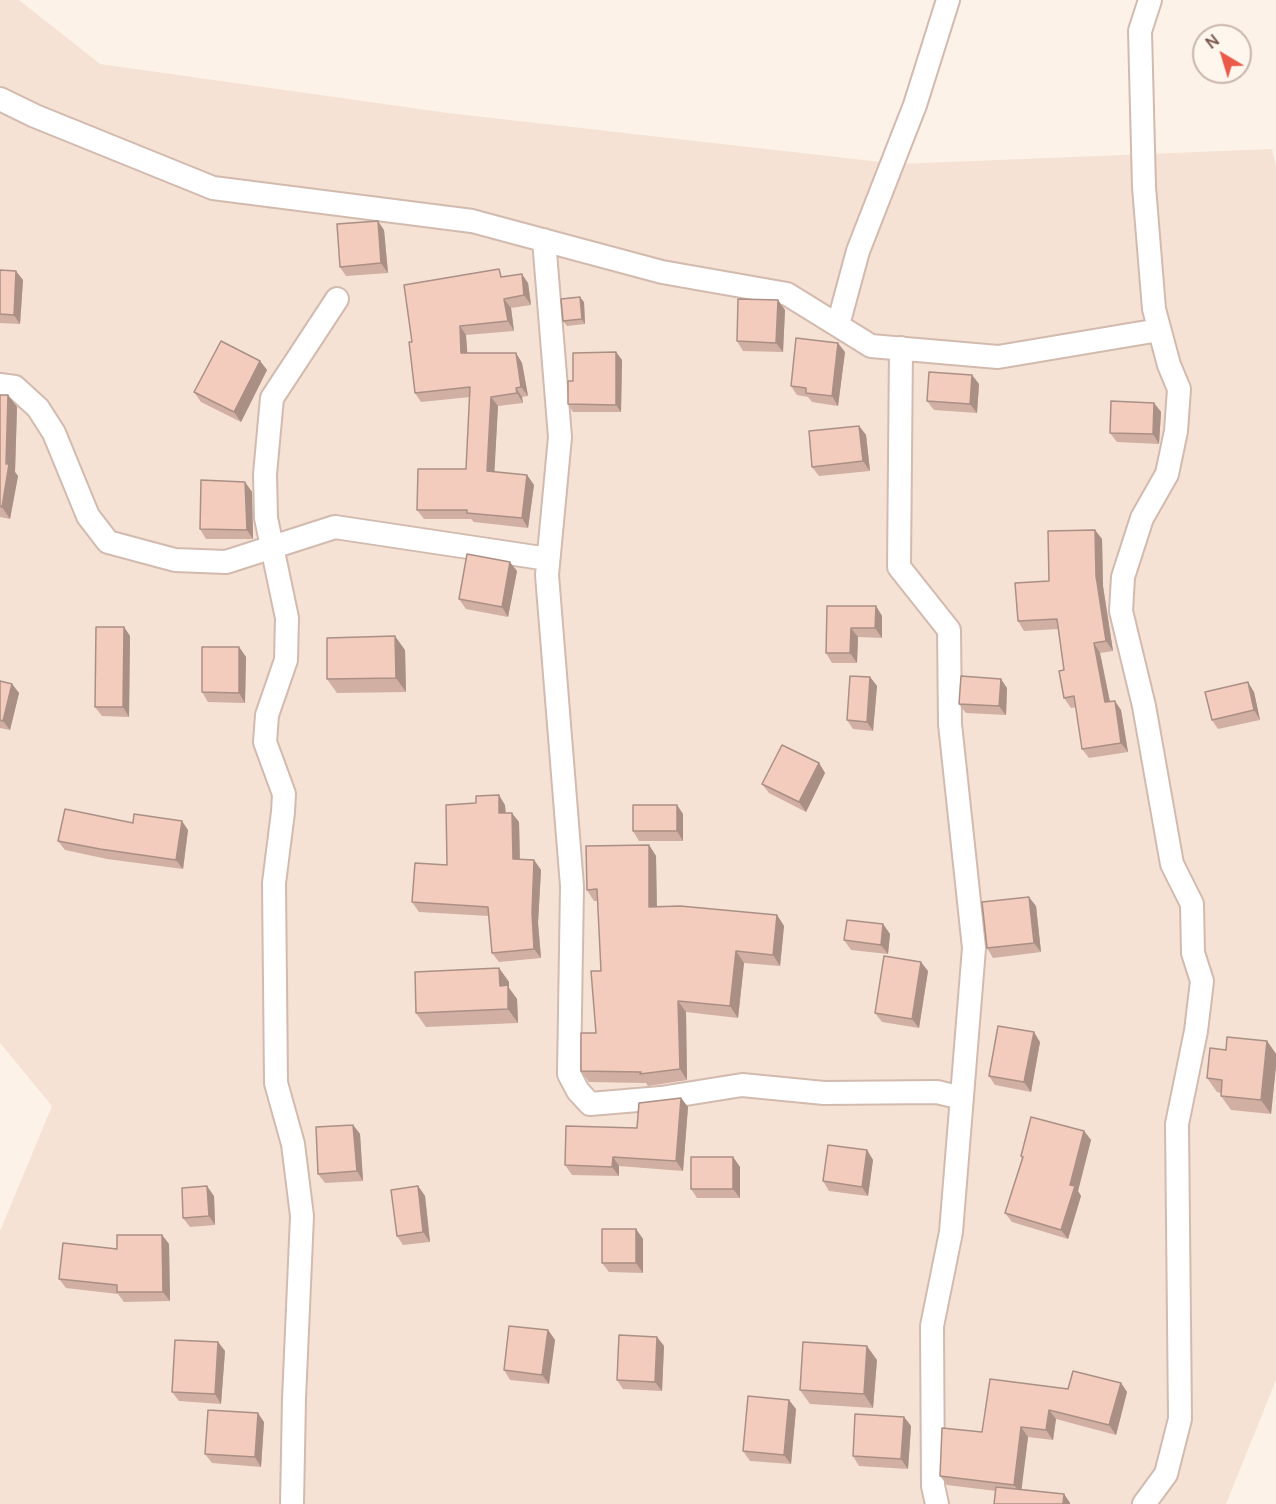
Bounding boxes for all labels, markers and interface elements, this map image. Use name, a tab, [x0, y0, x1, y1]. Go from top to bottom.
north arrow	[1192, 24, 1252, 84]
text: N	[1201, 29, 1223, 54]

